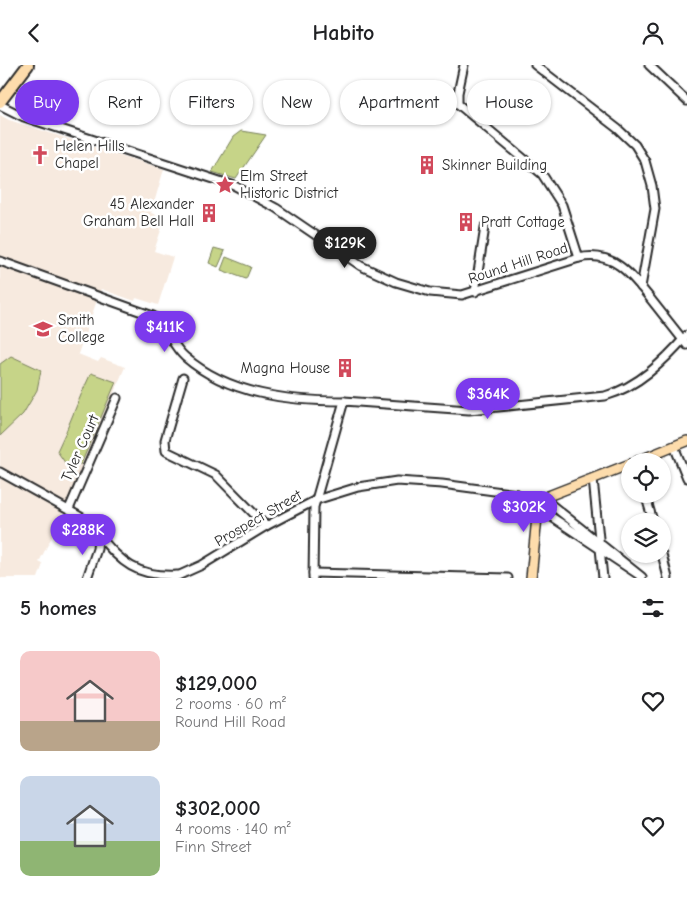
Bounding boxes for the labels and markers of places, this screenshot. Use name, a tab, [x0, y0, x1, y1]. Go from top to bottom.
place label: Helen Hills Chapel	[55, 137, 125, 172]
church icon: Helen Hills Chapel	[29, 144, 51, 166]
building icon: Skinner Building	[416, 154, 438, 176]
place label: Skinner Building	[442, 156, 547, 174]
place label: Elm Street Historic District	[240, 167, 339, 202]
place icon: Elm Street Historic District	[214, 174, 236, 196]
place label: 45 Alexander Graham Bell Hall	[83, 195, 194, 230]
building icon: 45 Alexander Graham Bell Hall	[198, 202, 220, 224]
building icon: Pratt Cottage	[455, 211, 477, 233]
place label: Pratt Cottage	[481, 213, 565, 231]
pin: $129K	[310, 227, 380, 269]
place label: Smith College	[58, 311, 105, 346]
pin: $411K	[130, 311, 200, 353]
school or university icon: Smith College	[32, 318, 54, 340]
building icon: Magna House	[334, 357, 356, 379]
place label: Magna House	[241, 359, 330, 377]
pin: $364K	[453, 377, 523, 420]
pin: $302K	[489, 491, 559, 533]
pin: $288K	[48, 513, 118, 556]

